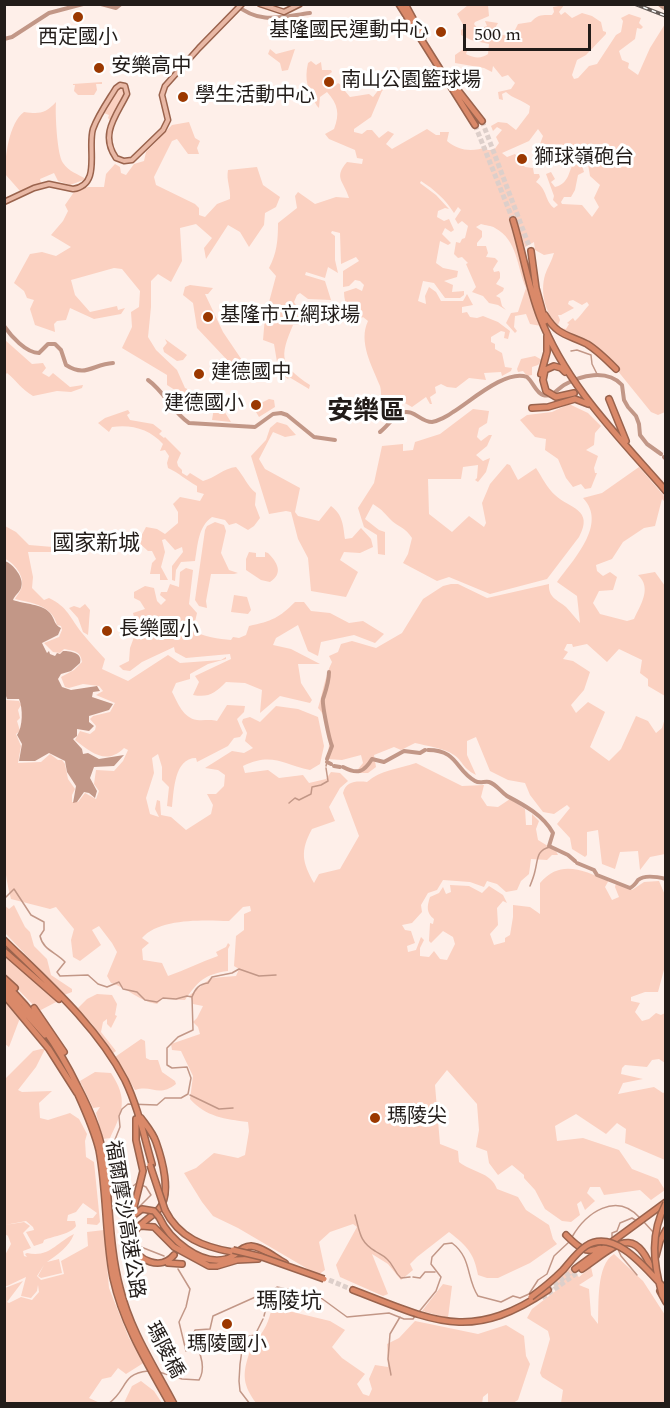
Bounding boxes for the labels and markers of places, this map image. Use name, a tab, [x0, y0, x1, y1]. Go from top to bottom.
marker: 西定國小	[71, 10, 85, 24]
place label: 基隆國民運動中心	[269, 20, 429, 44]
marker: 基隆國民運動中心	[434, 25, 448, 39]
place label: 西定國小	[38, 27, 118, 51]
place label: 安樂高中	[111, 56, 191, 80]
marker: 安樂高中	[92, 61, 106, 75]
place label: 南山公園籃球場	[341, 70, 481, 94]
marker: 南山公園籃球場	[322, 75, 336, 89]
place label: 學生活動中心	[195, 85, 315, 109]
marker: 學生活動中心	[176, 90, 190, 104]
place label: 獅球嶺砲台	[534, 147, 634, 171]
marker: 獅球嶺砲台	[515, 152, 529, 166]
place label: 基隆市立網球場	[220, 305, 360, 329]
marker: 基隆市立網球場	[201, 310, 215, 324]
place label: 建德國中	[211, 362, 291, 386]
marker: 建德國中	[192, 367, 206, 381]
place label: 建德國小	[164, 393, 244, 417]
marker: 建德國小	[249, 398, 263, 412]
place label: 長樂國小	[119, 619, 199, 643]
marker: 長樂國小	[100, 624, 114, 638]
place label: 瑪陵尖	[387, 1106, 447, 1130]
marker: 瑪陵尖	[368, 1111, 382, 1125]
marker: 瑪陵國小	[220, 1317, 234, 1331]
place label: 瑪陵國小	[187, 1334, 267, 1358]

